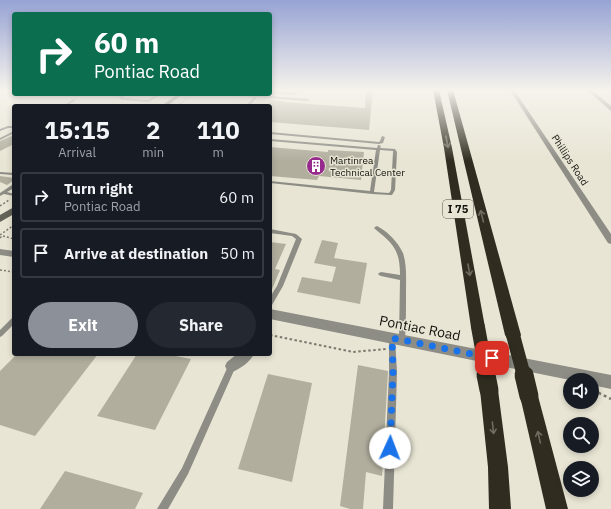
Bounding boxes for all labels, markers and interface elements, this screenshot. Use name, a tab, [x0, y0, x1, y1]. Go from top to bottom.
text: 60 m	[94, 24, 159, 61]
icon: right	[28, 28, 80, 80]
text: Pontiac Road	[94, 60, 200, 83]
text: 15:15	[44, 114, 110, 146]
text: 2	[146, 114, 160, 146]
text: 110	[196, 114, 240, 146]
street label: Phillips Road	[549, 132, 591, 188]
one-way arrow	[443, 135, 451, 148]
text: Arrival	[58, 144, 96, 161]
text: min	[142, 144, 164, 161]
text: m	[212, 144, 224, 161]
place label: Martinrea Technical Center	[330, 154, 405, 179]
building icon: Martinrea Technical Center	[305, 155, 327, 177]
text: Turn right	[64, 179, 133, 198]
icon: right	[30, 186, 52, 208]
text: 60 m	[219, 188, 254, 207]
text: Pontiac Road	[64, 198, 141, 215]
road number: I 75	[443, 200, 473, 218]
one-way arrow	[478, 210, 486, 223]
icon: arrive	[30, 242, 52, 264]
text: Arrive at destination	[64, 244, 208, 263]
text: 50 m	[220, 244, 255, 263]
one-way arrow	[465, 263, 473, 276]
button: Exit	[28, 302, 138, 348]
button: Share	[146, 302, 256, 348]
street label: Pontiac Road	[378, 311, 462, 345]
pin	[475, 341, 509, 375]
icon: arrive	[481, 347, 503, 369]
map controls	[563, 373, 599, 497]
button: sound	[563, 373, 599, 409]
button: search	[563, 417, 599, 453]
one-way arrow	[489, 421, 497, 434]
position arrow	[369, 427, 411, 469]
one-way arrow	[535, 431, 543, 444]
button: layers	[563, 461, 599, 497]

